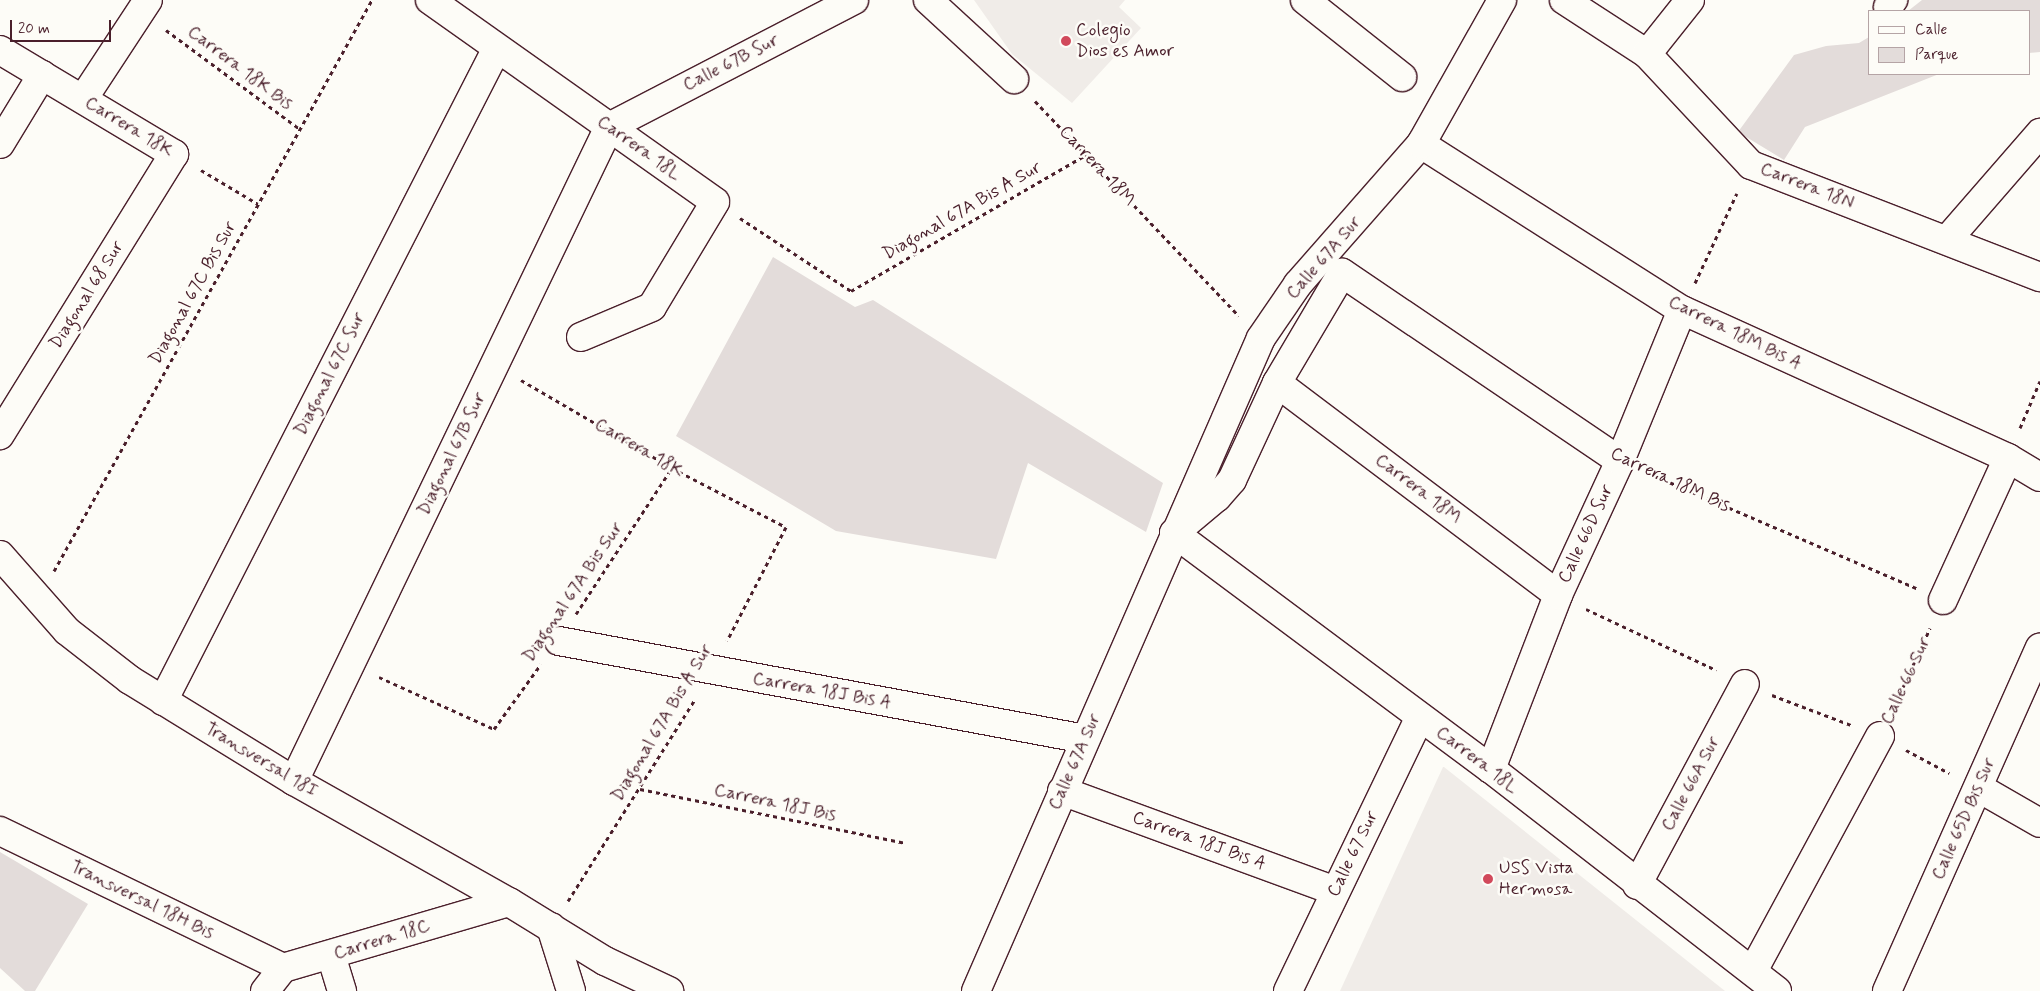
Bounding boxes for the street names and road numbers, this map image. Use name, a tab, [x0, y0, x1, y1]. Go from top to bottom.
street label: Carrera 18K Bis	[183, 21, 297, 115]
street label: Calle 67B Sur	[680, 30, 782, 96]
street label: Carrera 18K	[81, 92, 177, 162]
street label: Carrera 18L	[593, 111, 685, 185]
street label: Carrera 18M	[1054, 121, 1140, 211]
street label: Diagonal 67A Bis A Sur	[879, 157, 1045, 265]
street label: Carrera 18N	[1757, 158, 1857, 214]
street label: Calle 67A Sur	[1282, 211, 1366, 305]
street label: Diagonal 67C Bis Sur	[144, 216, 242, 370]
street label: Diagonal 68 Sur	[45, 237, 129, 353]
street label: Carrera 18M Bis A	[1664, 291, 1806, 375]
street label: Diagonal 67C Sur	[290, 309, 370, 439]
street label: Diagonal 67B Sur	[413, 389, 491, 519]
street label: Carrera 18K	[591, 414, 687, 482]
street label: Carrera 18M Bis	[1606, 443, 1734, 517]
street label: Carrera 18M	[1371, 450, 1465, 528]
street label: Calle 66D Sur	[1554, 481, 1618, 587]
street label: Diagonal 67A Bis Sur	[519, 519, 627, 665]
street label: Calle 66 Sur	[1876, 634, 1936, 728]
street label: Diagonal 67A Bis A Sur	[607, 641, 717, 805]
street label: Carrera 18J Bis A	[750, 668, 894, 714]
street label: Calle 67A Sur	[1044, 710, 1106, 814]
street label: Transversal 18I	[201, 718, 321, 802]
street label: Carrera 18L	[1431, 722, 1523, 798]
street label: Calle 66A Sur	[1657, 732, 1725, 836]
street label: Calle 65D Bis Sur	[1927, 753, 2001, 885]
street label: Carrera 18J Bis	[711, 779, 839, 827]
street label: Carrera 18J Bis A	[1129, 807, 1269, 875]
street label: Calle 67 Sur	[1323, 808, 1383, 900]
street label: Transversal 18H Bis	[66, 856, 218, 944]
street label: Carrera 18C	[331, 915, 433, 965]

